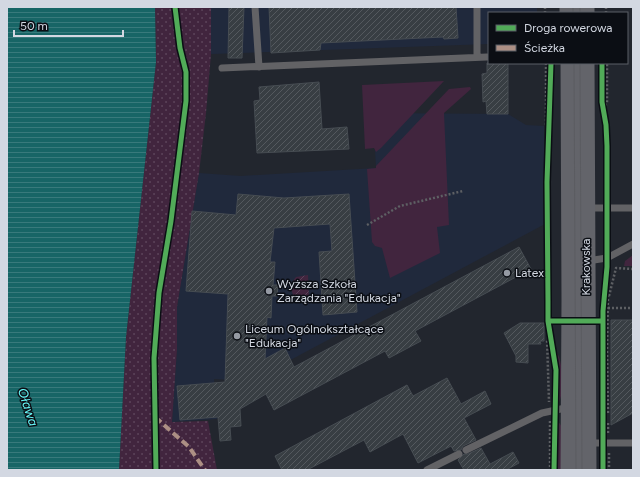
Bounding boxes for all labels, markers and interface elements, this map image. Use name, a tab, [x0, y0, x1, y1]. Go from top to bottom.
scale bar	[14, 12, 123, 38]
legend	[488, 12, 628, 64]
text: 50 m	[20, 19, 48, 33]
text: Droga rowerowa	[524, 21, 612, 35]
text: Ścieżka	[524, 41, 565, 55]
street label: Krakowska	[579, 239, 593, 295]
place label: Latex	[515, 266, 544, 280]
marker: Latex	[502, 268, 512, 278]
place label: Wyższa Szkoła Zarządzania "Edukacja"	[277, 277, 401, 305]
marker: Wyższa Szkoła Zarządzania "Edukacja"	[264, 286, 274, 296]
place label: Liceum Ogólnokształcące "Edukacja"	[245, 322, 384, 350]
marker: Liceum Ogólnokształcące "Edukacja"	[232, 331, 242, 341]
water label: Oława	[15, 386, 41, 428]

